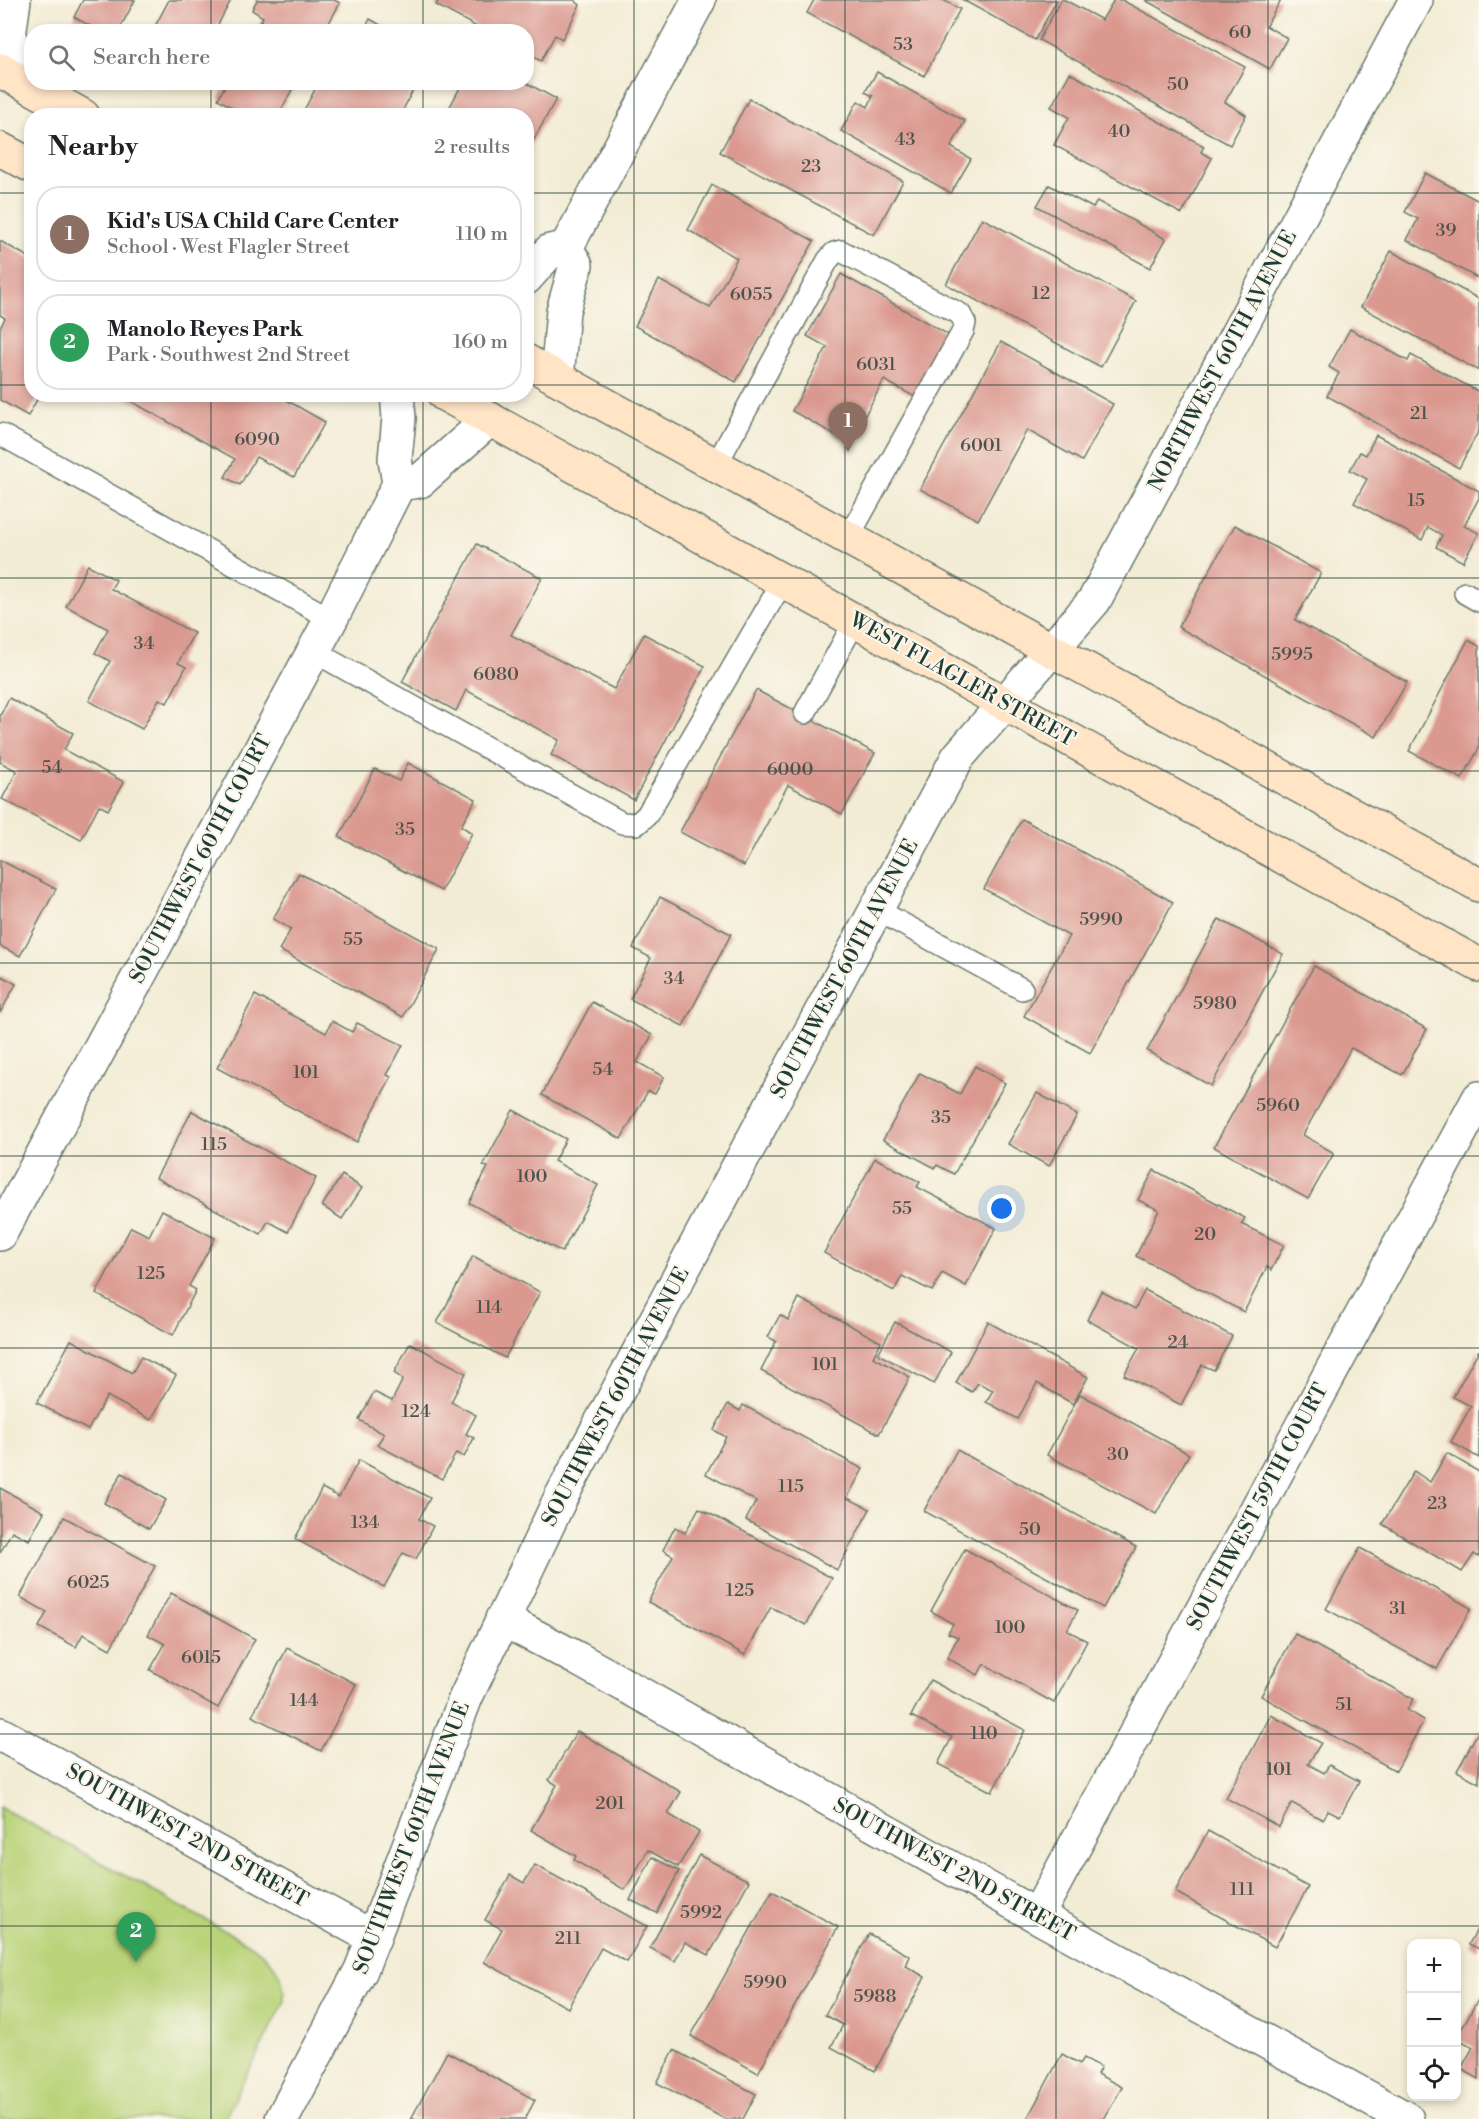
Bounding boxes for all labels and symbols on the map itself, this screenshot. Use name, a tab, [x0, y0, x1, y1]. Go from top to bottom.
house number: 60	[1229, 21, 1251, 44]
house number: 53	[893, 33, 913, 56]
house number: 50	[1167, 73, 1189, 96]
house number: 40	[1108, 120, 1130, 143]
house number: 43	[895, 128, 915, 151]
house number: 23	[801, 155, 821, 178]
house number: 39	[1436, 219, 1457, 242]
street label: NORTHWEST 60TH AVENUE	[1143, 226, 1303, 496]
house number: 12	[1032, 282, 1050, 305]
house number: 6055	[730, 283, 772, 306]
house number: 6031	[856, 353, 896, 376]
pin: 1	[828, 402, 868, 452]
house number: 21	[1410, 402, 1428, 425]
house number: 6090	[234, 428, 280, 451]
house number: 6001	[960, 434, 1002, 457]
house number: 15	[1407, 489, 1425, 512]
street label: WEST FLAGLER STREET	[844, 607, 1079, 753]
house number: 34	[134, 632, 155, 655]
house number: 5995	[1271, 643, 1313, 666]
house number: 6080	[473, 663, 519, 686]
street label: SOUTHWEST 60TH COURT	[124, 730, 278, 988]
house number: 54	[42, 756, 63, 779]
house number: 6000	[767, 758, 813, 781]
house number: 35	[395, 818, 415, 841]
street label: SOUTHWEST 60TH AVENUE	[765, 835, 925, 1103]
house number: 5990	[1079, 908, 1123, 931]
house number: 55	[343, 928, 363, 951]
house number: 34	[664, 967, 685, 990]
house number: 5980	[1193, 992, 1237, 1015]
house number: 54	[593, 1058, 614, 1081]
house number: 101	[293, 1061, 319, 1084]
house number: 5960	[1256, 1094, 1300, 1117]
house number: 35	[931, 1106, 951, 1129]
house number: 115	[201, 1133, 227, 1156]
house number: 100	[516, 1165, 548, 1188]
your location	[987, 1194, 1016, 1223]
house number: 55	[892, 1197, 912, 1220]
house number: 20	[1194, 1223, 1216, 1246]
house number: 125	[137, 1262, 165, 1285]
street label: SOUTHWEST 60TH AVENUE	[536, 1263, 696, 1531]
house number: 114	[476, 1296, 502, 1319]
house number: 24	[1167, 1331, 1189, 1354]
house number: 101	[812, 1353, 838, 1376]
street label: SOUTHWEST 59TH COURT	[1182, 1379, 1334, 1635]
house number: 124	[401, 1400, 431, 1423]
house number: 30	[1107, 1443, 1129, 1466]
house number: 115	[778, 1475, 804, 1498]
house number: 23	[1427, 1492, 1447, 1515]
house number: 134	[351, 1511, 380, 1534]
house number: 50	[1019, 1518, 1041, 1541]
house number: 6025	[67, 1571, 109, 1594]
house number: 125	[726, 1579, 754, 1602]
house number: 31	[1389, 1597, 1407, 1620]
house number: 100	[994, 1616, 1026, 1639]
house number: 6015	[181, 1646, 221, 1669]
house number: 144	[290, 1689, 319, 1712]
house number: 51	[1335, 1693, 1353, 1716]
street label: SOUTHWEST 60TH AVENUE	[348, 1698, 476, 1978]
house number: 110	[970, 1722, 998, 1745]
street label: SOUTHWEST 2ND STREET	[61, 1758, 313, 1914]
house number: 101	[1266, 1758, 1292, 1781]
house number: 201	[595, 1792, 625, 1815]
street label: SOUTHWEST 2ND STREET	[828, 1792, 1080, 1948]
house number: 111	[1230, 1878, 1254, 1901]
house number: 5992	[680, 1901, 722, 1924]
pin: 2	[116, 1912, 156, 1962]
house number: 211	[555, 1927, 582, 1950]
house number: 5990	[743, 1971, 787, 1994]
house number: 5988	[854, 1985, 896, 2008]

